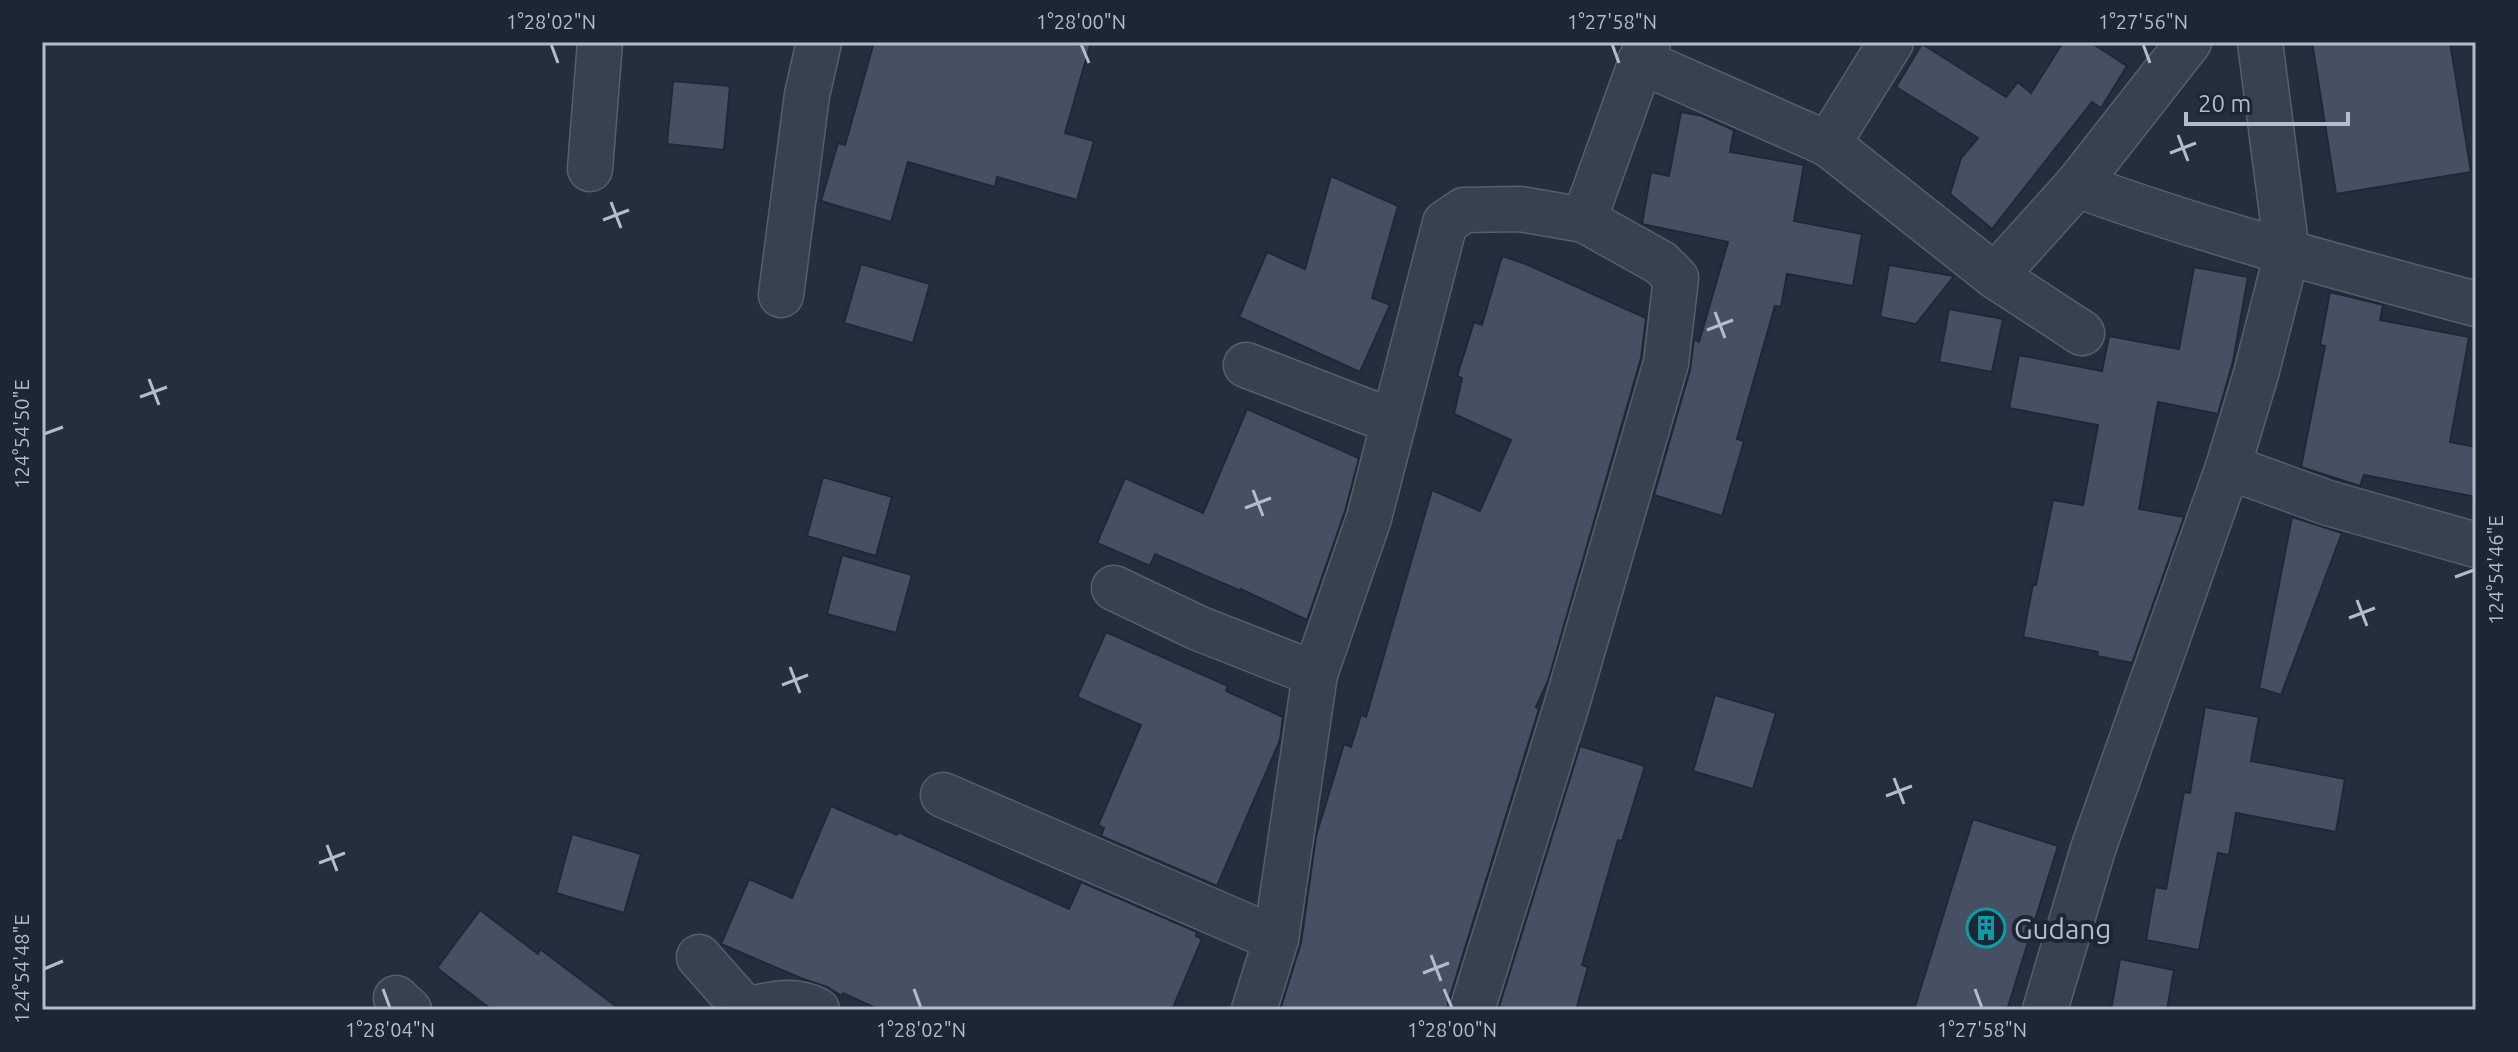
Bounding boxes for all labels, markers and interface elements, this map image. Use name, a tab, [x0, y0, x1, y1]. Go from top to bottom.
text: 1°28'02"N	[506, 10, 596, 33]
text: 1°28'00"N	[1036, 10, 1126, 33]
text: 1°27'58"N	[1567, 10, 1657, 33]
text: 1°27'56"N	[2098, 10, 2188, 33]
scale bar	[2186, 76, 2348, 126]
text: 20 m	[2198, 90, 2251, 117]
text: 124°54'50"E	[10, 379, 33, 489]
text: 124°54'46"E	[2484, 515, 2507, 625]
building icon: Gudang	[1965, 907, 2007, 949]
place label: Gudang	[2014, 913, 2111, 944]
text: 124°54'48"E	[10, 914, 33, 1024]
text: 1°28'04"N	[345, 1018, 435, 1041]
text: 1°28'02"N	[876, 1018, 966, 1041]
text: 1°28'00"N	[1407, 1018, 1497, 1041]
text: 1°27'58"N	[1937, 1018, 2027, 1041]

